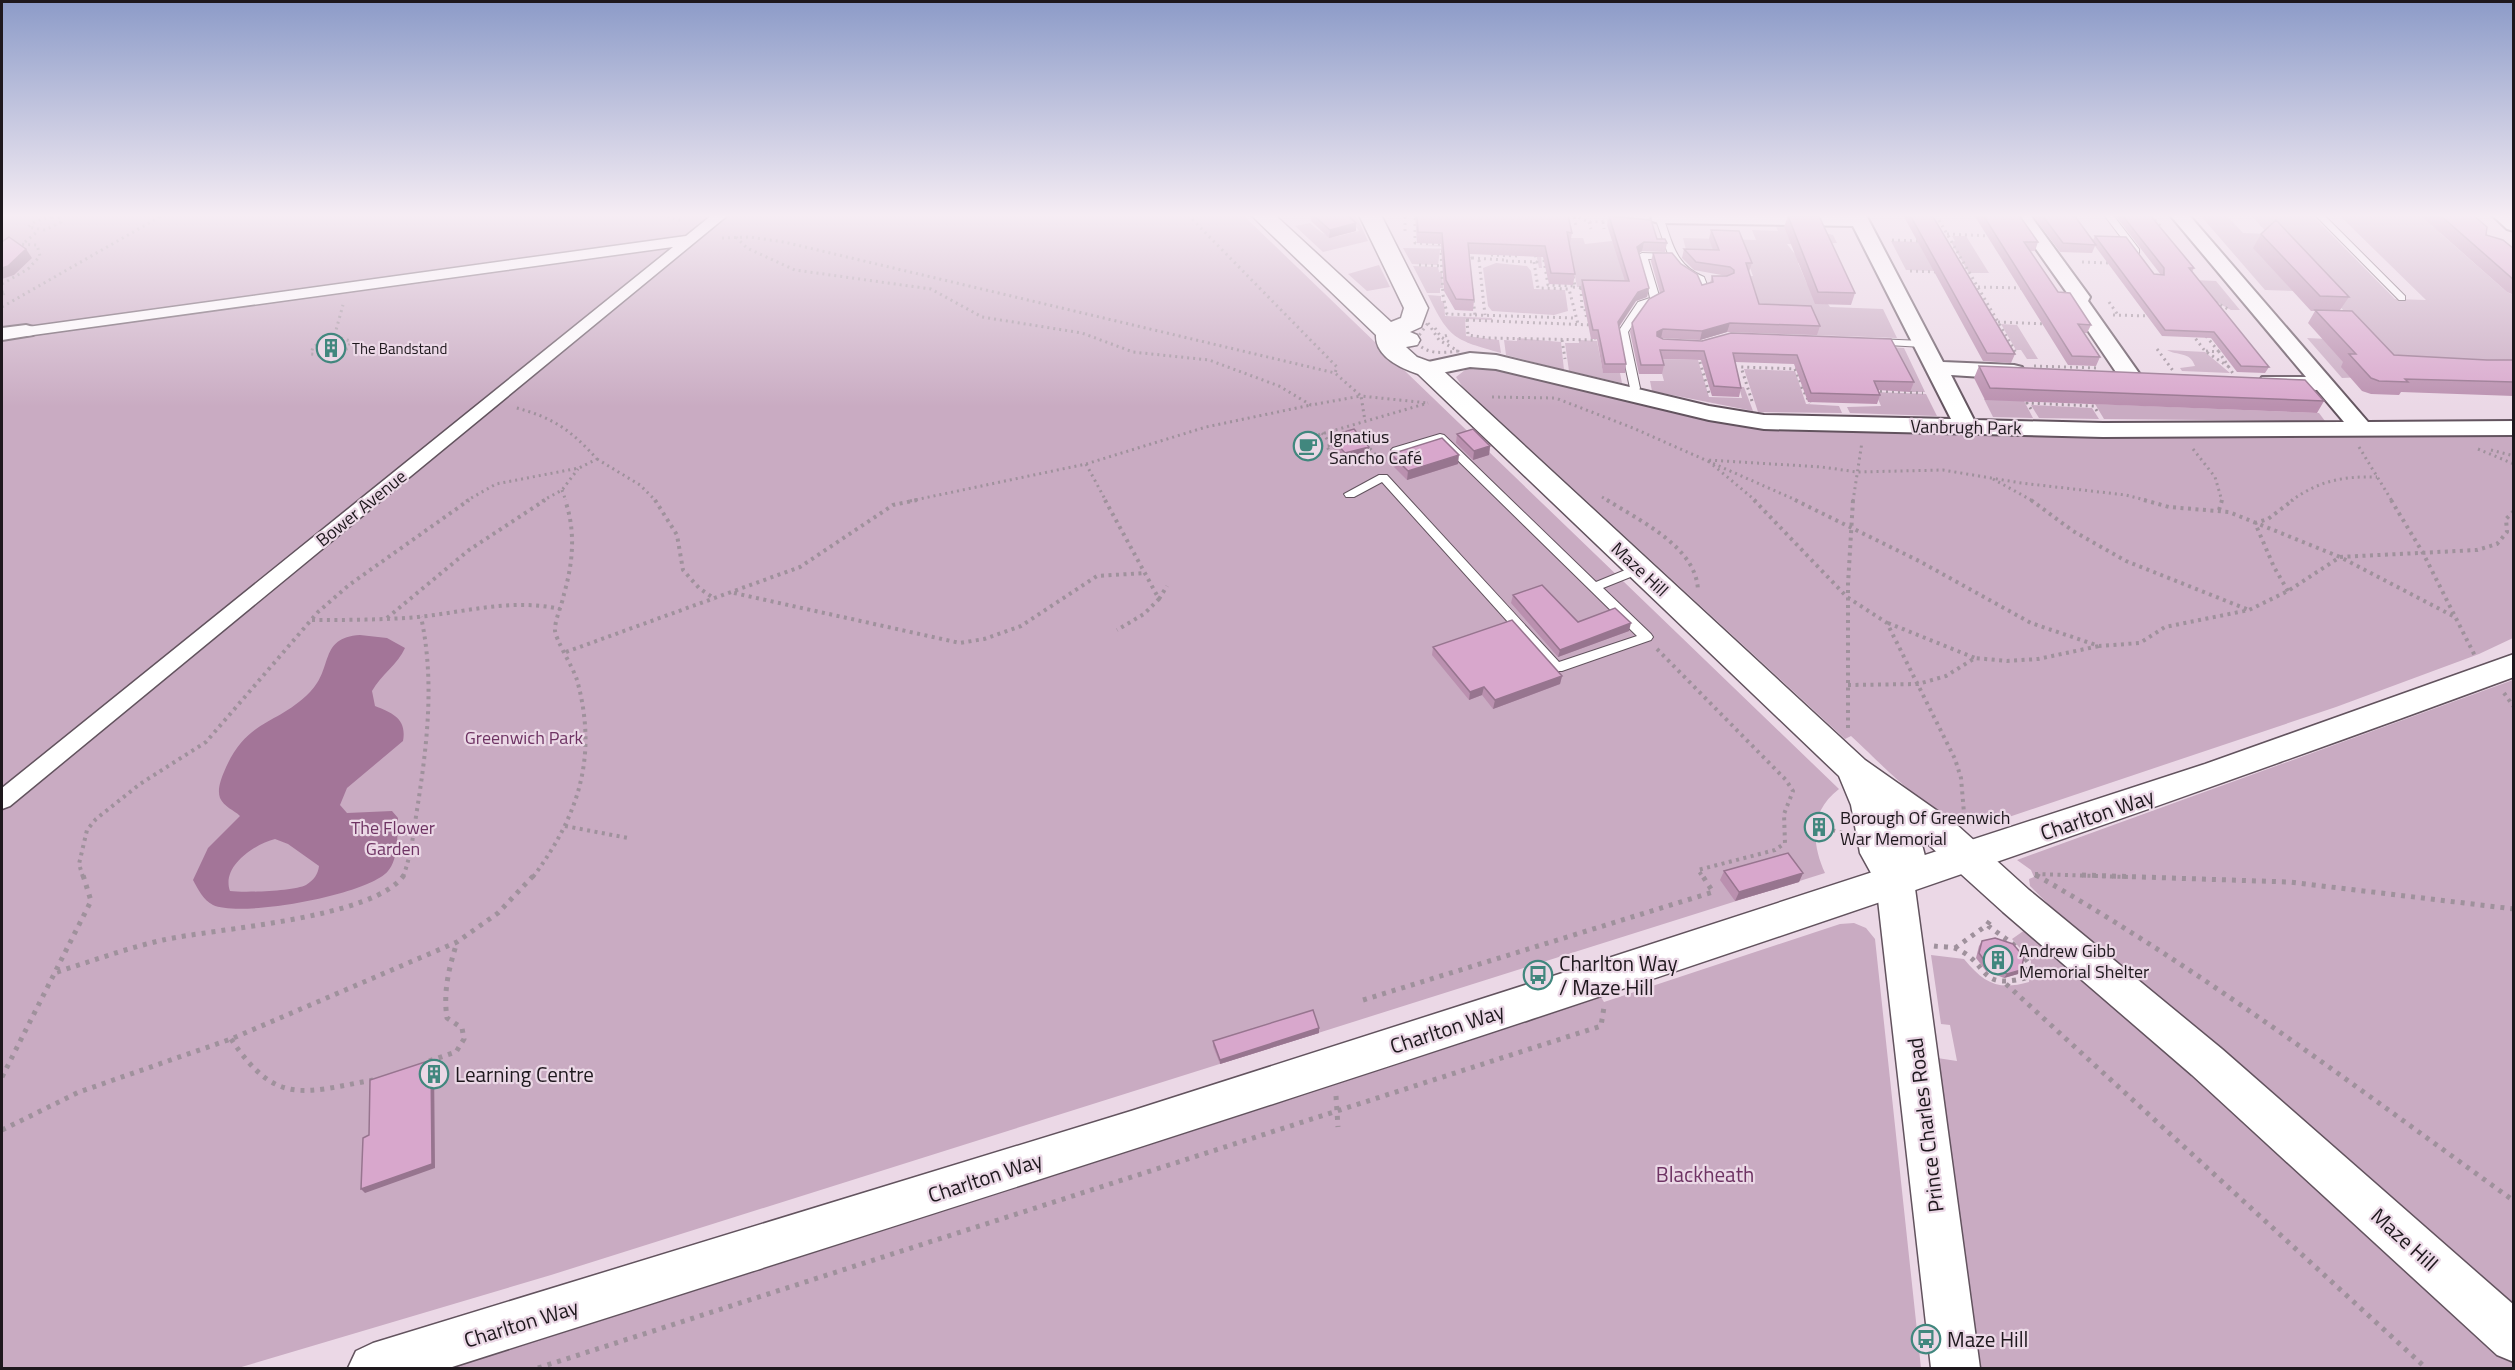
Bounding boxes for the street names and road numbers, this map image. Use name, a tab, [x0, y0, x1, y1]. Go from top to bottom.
street label: Vanbrugh Park	[1910, 413, 2022, 441]
street label: Bower Avenue	[310, 463, 412, 553]
street label: Maze Hill	[1605, 535, 1675, 603]
street label: Charlton Way	[2036, 780, 2158, 848]
street label: Charlton Way	[1386, 994, 1508, 1062]
street label: Prince Charles Road	[1898, 1036, 1952, 1214]
street label: Charlton Way	[924, 1143, 1046, 1211]
street label: Maze Hill	[2364, 1200, 2446, 1278]
street label: Charlton Way	[460, 1290, 582, 1356]

